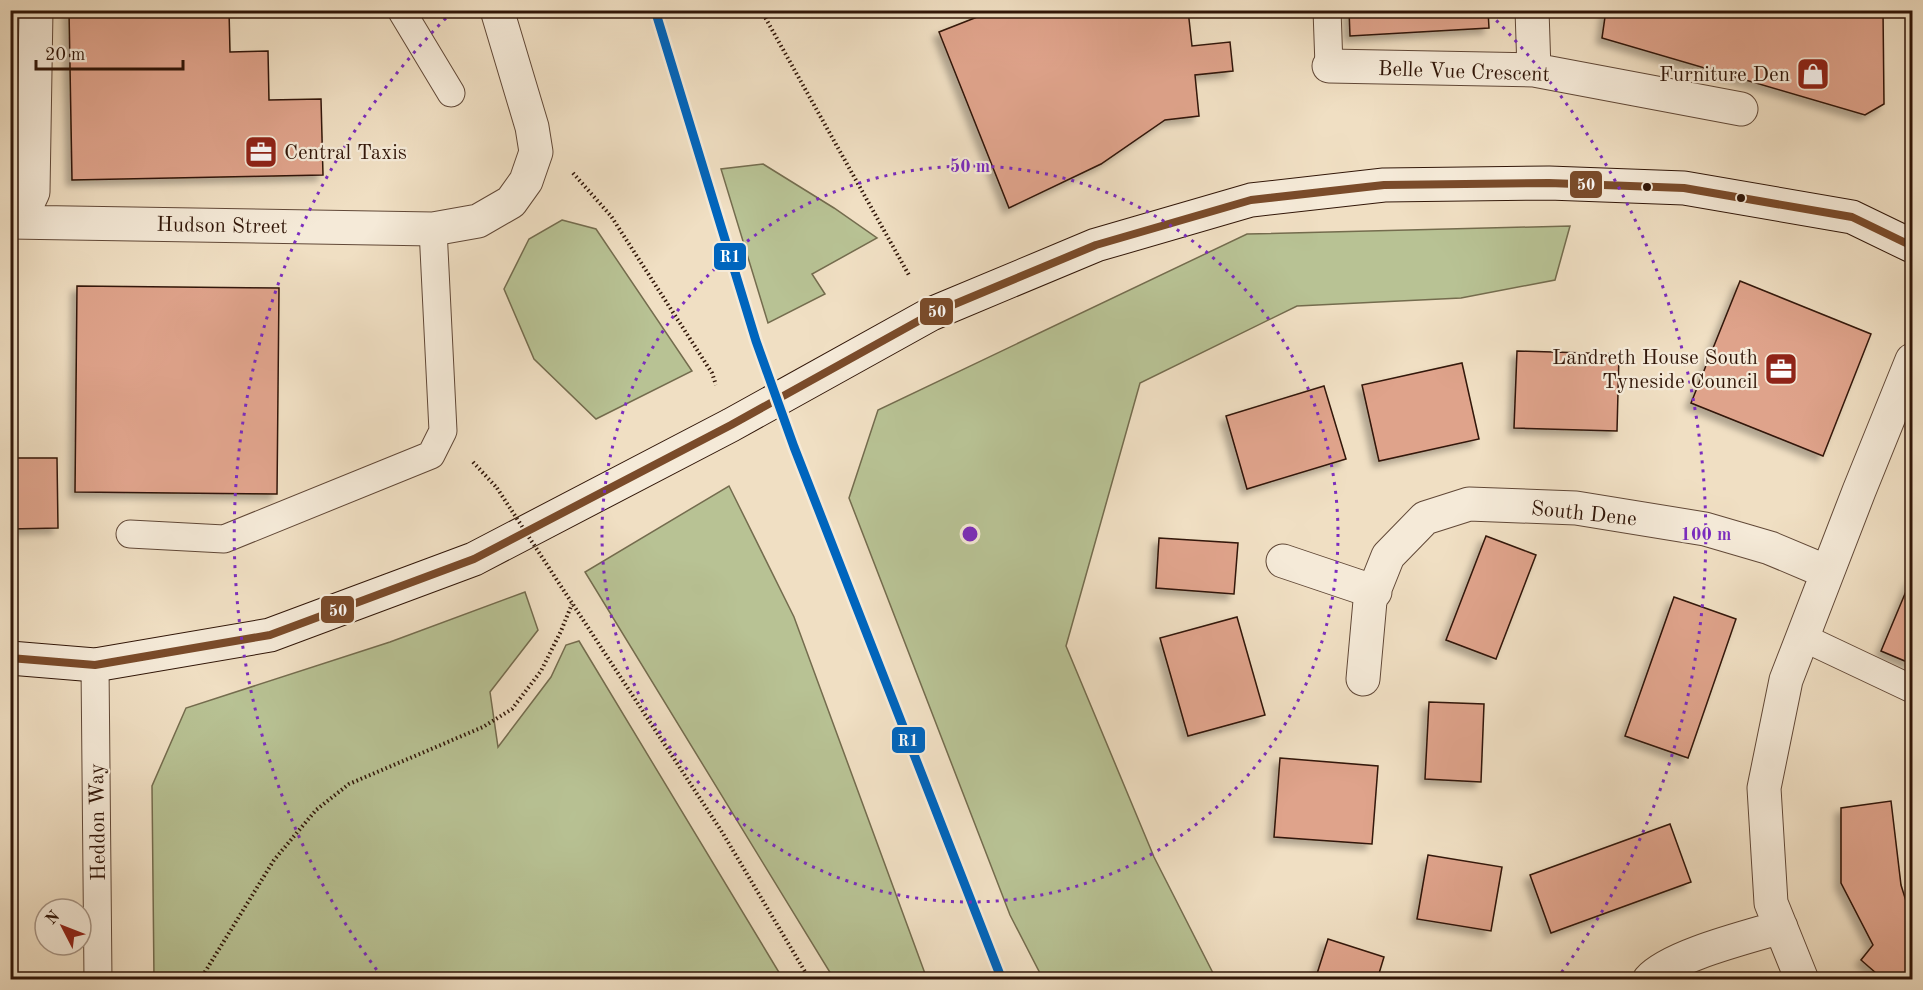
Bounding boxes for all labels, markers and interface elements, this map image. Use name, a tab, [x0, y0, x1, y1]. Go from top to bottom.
scale bar	[36, 33, 183, 71]
text: 20 m	[45, 46, 85, 64]
shop icon: Furniture Den	[1795, 56, 1831, 92]
street label: Belle Vue Crescent	[1378, 59, 1550, 86]
place label: Furniture Den	[1659, 65, 1790, 86]
office icon: Central Taxis	[243, 134, 279, 170]
place label: Central Taxis	[284, 143, 407, 164]
text: 50 m	[950, 158, 990, 176]
line badge: 50	[1569, 170, 1603, 199]
text: 50	[1577, 178, 1595, 194]
unlabelled marker	[1641, 181, 1653, 193]
unlabelled marker	[1735, 192, 1747, 204]
street label: Hudson Street	[156, 215, 288, 238]
line badge: R1	[713, 242, 747, 271]
text: R1	[720, 250, 740, 266]
line badge: 50	[919, 297, 954, 326]
text: 50	[928, 305, 946, 321]
place label: Landreth House South Tyneside Council	[1552, 348, 1758, 393]
office icon: Landreth House South Tyneside Council	[1763, 351, 1799, 387]
street label: South Dene	[1530, 498, 1638, 530]
centre of rings	[960, 524, 980, 544]
text: 100 m	[1681, 526, 1731, 544]
line badge: 50	[320, 595, 355, 624]
text: 50	[329, 604, 347, 620]
line badge: R1	[891, 726, 926, 754]
text: R1	[898, 734, 918, 750]
street label: Heddon Way	[87, 763, 110, 881]
north arrow	[33, 897, 93, 957]
text: N	[43, 908, 64, 928]

